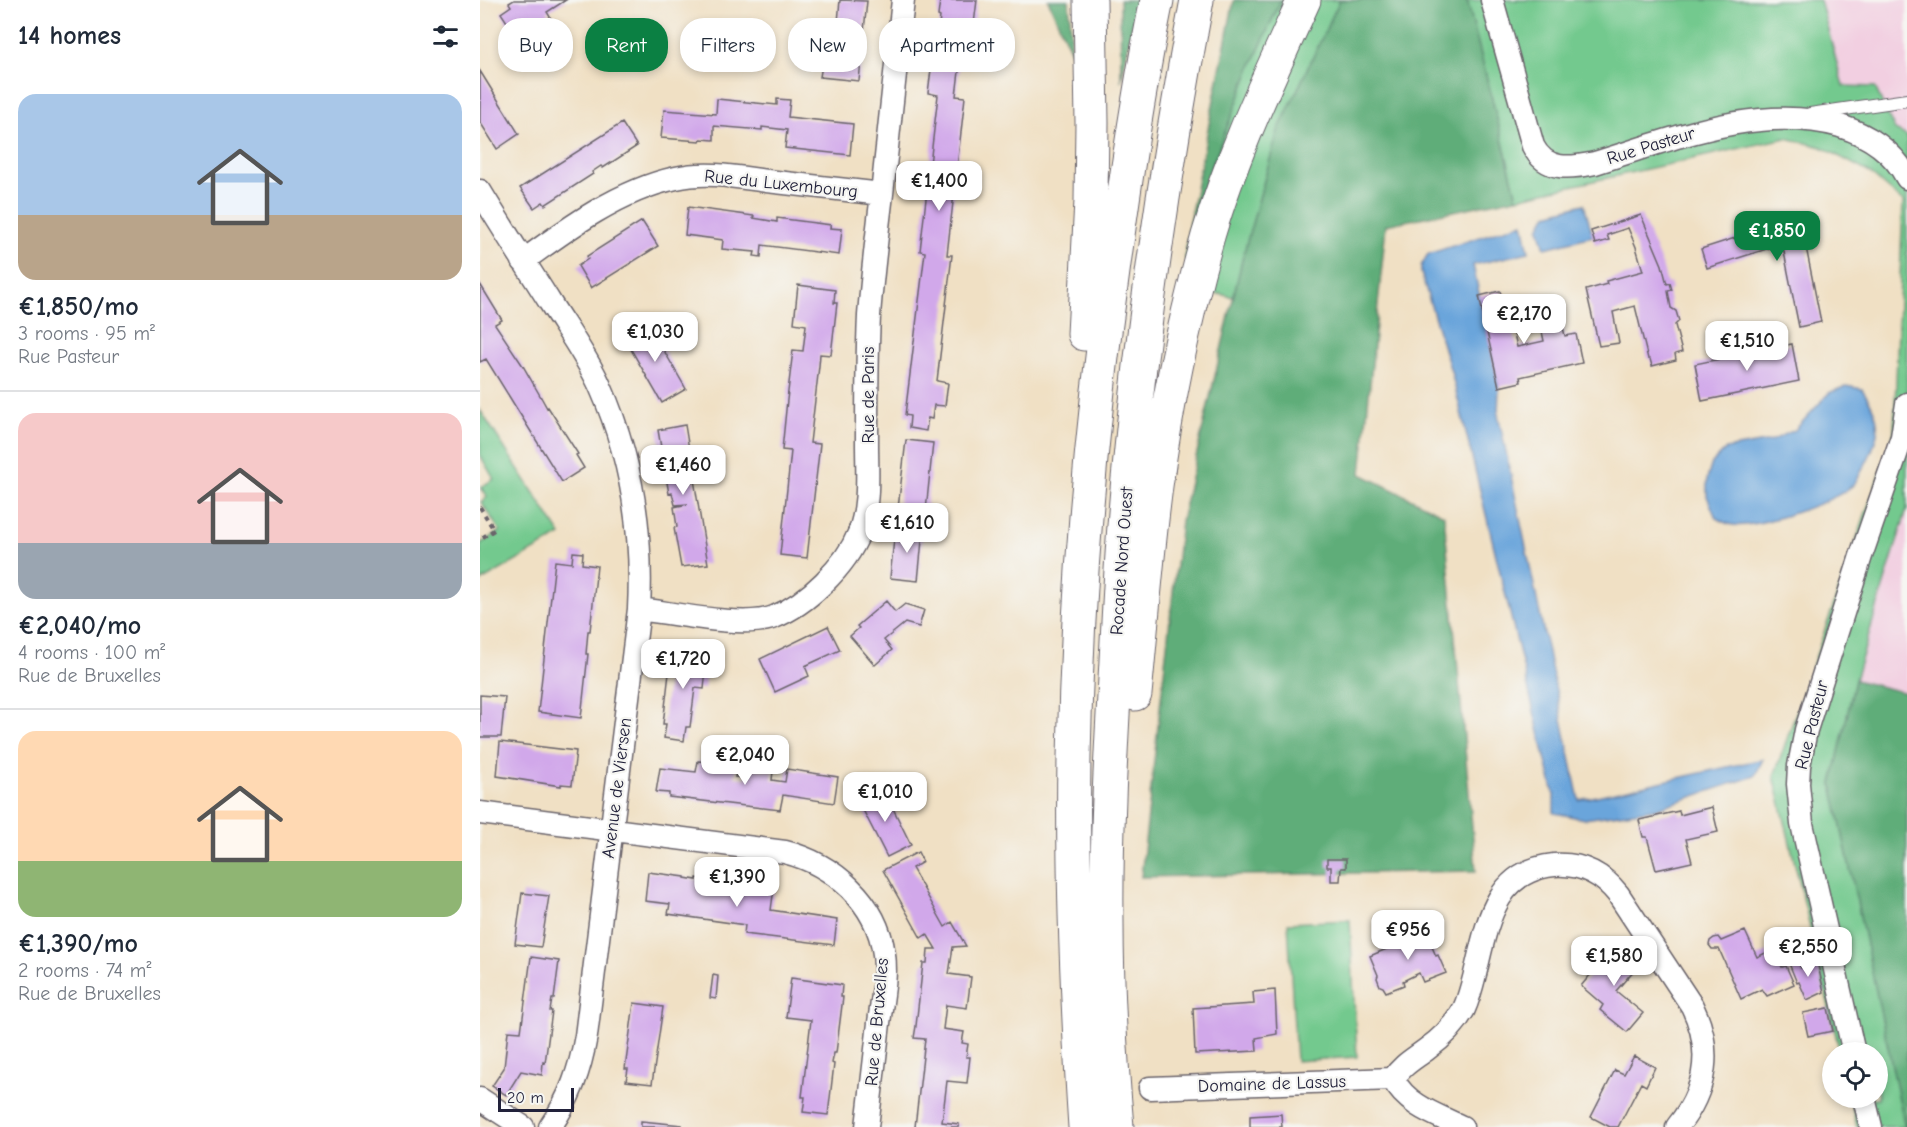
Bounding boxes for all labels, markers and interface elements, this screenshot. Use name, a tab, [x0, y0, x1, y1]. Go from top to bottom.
chip: Buy	[498, 18, 573, 72]
chip: Rent	[585, 18, 668, 72]
chip: Filters	[680, 18, 776, 72]
chip: New	[788, 18, 867, 72]
chip: Apartment	[879, 18, 1015, 72]
icon: filters	[429, 20, 462, 53]
text: 14 homes	[18, 21, 121, 51]
street label: Rue Pasteur	[1604, 122, 1698, 169]
icon: home	[186, 133, 294, 241]
pin: €1,400	[890, 161, 988, 212]
street label: Rue du Luxembourg	[703, 165, 859, 203]
text: €1,400	[910, 169, 968, 192]
pin: €1,850	[1728, 211, 1826, 262]
text: €1,850	[1748, 219, 1806, 242]
text: €1,850/mo	[18, 292, 139, 322]
pin: €2,170	[1475, 294, 1573, 345]
text: €2,170	[1496, 302, 1552, 325]
pin: €1,030	[606, 312, 704, 363]
text: €1,030	[626, 320, 684, 343]
pin: €1,510	[1698, 321, 1796, 372]
text: 3 rooms · 95 m²	[18, 322, 155, 345]
text: €1,510	[1719, 329, 1775, 352]
text: Rue Pasteur	[18, 345, 119, 368]
street label: Rue de Paris	[858, 347, 879, 443]
pin: €1,460	[634, 445, 732, 496]
icon: home	[186, 452, 294, 560]
text: €1,460	[655, 453, 711, 476]
street label: Rocade Nord Ouest	[1106, 485, 1138, 636]
pin: €1,610	[858, 503, 956, 554]
text: €1,610	[879, 511, 935, 534]
text: €2,040/mo	[18, 611, 141, 641]
pin: €1,720	[634, 639, 732, 690]
text: 4 rooms · 100 m²	[18, 641, 165, 664]
text: €1,720	[655, 647, 711, 670]
text: Rue de Bruxelles	[18, 664, 161, 687]
street label: Rue Pasteur	[1791, 677, 1833, 772]
street label: Avenue de Viersen	[598, 716, 636, 860]
pin: €2,040	[696, 735, 794, 786]
text: €2,040	[715, 743, 775, 766]
icon: home	[186, 770, 294, 878]
pin: €1,010	[836, 772, 934, 823]
text: €1,010	[857, 780, 913, 803]
pin: €1,390	[688, 857, 786, 908]
text: €1,390	[708, 865, 766, 888]
pin: €956	[1372, 910, 1444, 961]
text: €956	[1385, 918, 1431, 941]
pin: €2,550	[1759, 927, 1857, 978]
text: €1,390/mo	[18, 929, 138, 959]
text: €2,550	[1778, 935, 1838, 958]
pin: €1,580	[1565, 936, 1663, 987]
text: €1,580	[1585, 944, 1643, 967]
street label: Rue de Bruxelles	[861, 957, 893, 1087]
text: 2 rooms · 74 m²	[18, 959, 151, 982]
text: Rue de Bruxelles	[18, 982, 161, 1005]
map controls	[1822, 1042, 1888, 1108]
button: locate	[1822, 1042, 1888, 1108]
street label: Domaine de Lassus	[1198, 1071, 1346, 1097]
scale bar	[498, 1085, 574, 1112]
text: 20 m	[507, 1089, 544, 1107]

